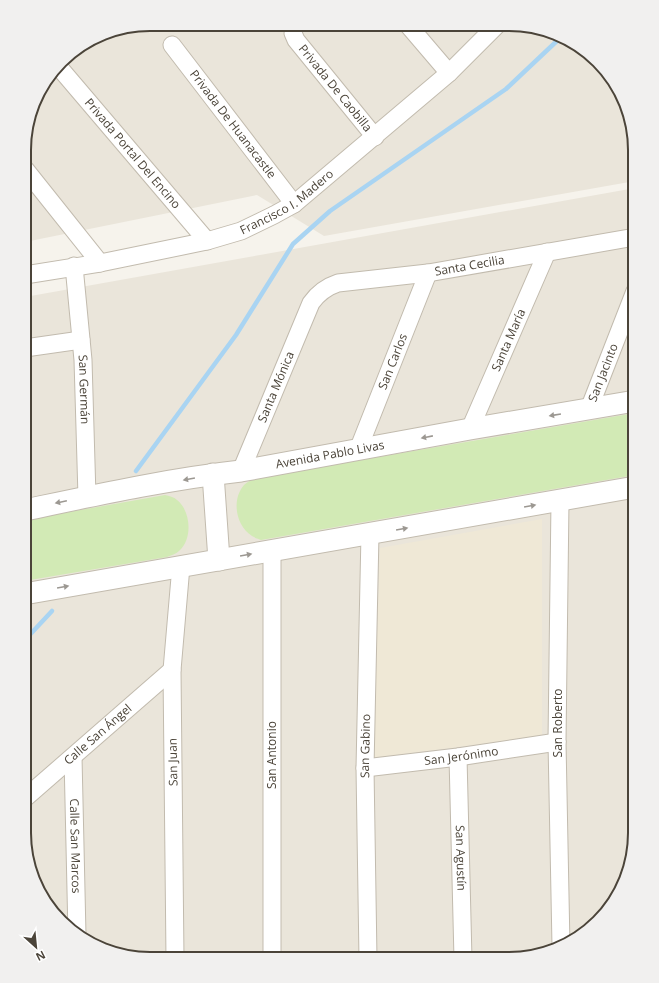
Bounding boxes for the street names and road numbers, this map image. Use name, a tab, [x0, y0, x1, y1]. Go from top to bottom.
street label: Privada De Caobilla	[295, 41, 376, 135]
street label: Privada De Huanacastle	[186, 66, 281, 182]
street label: Privada Portal Del Encino	[81, 94, 185, 212]
street label: Francisco I. Madero	[237, 165, 337, 238]
street label: Santa Cecilia	[433, 251, 506, 280]
street label: Santa María	[487, 306, 529, 374]
street label: San Carlos	[374, 331, 411, 392]
street label: San Jacinto	[584, 341, 622, 404]
street label: Santa Mónica	[253, 349, 298, 425]
street label: San Germán	[75, 354, 94, 424]
street label: Avenida Pablo Livas	[274, 436, 386, 472]
street label: San Roberto	[549, 689, 566, 757]
street label: Calle San Ángel	[60, 700, 135, 769]
street label: San Gabino	[356, 714, 374, 778]
street label: San Antonio	[263, 721, 280, 789]
street label: San Juan	[164, 738, 181, 786]
street label: San Jerónimo	[423, 742, 499, 769]
street label: Calle San Marcos	[66, 798, 85, 894]
street label: San Agustín	[452, 825, 470, 891]

